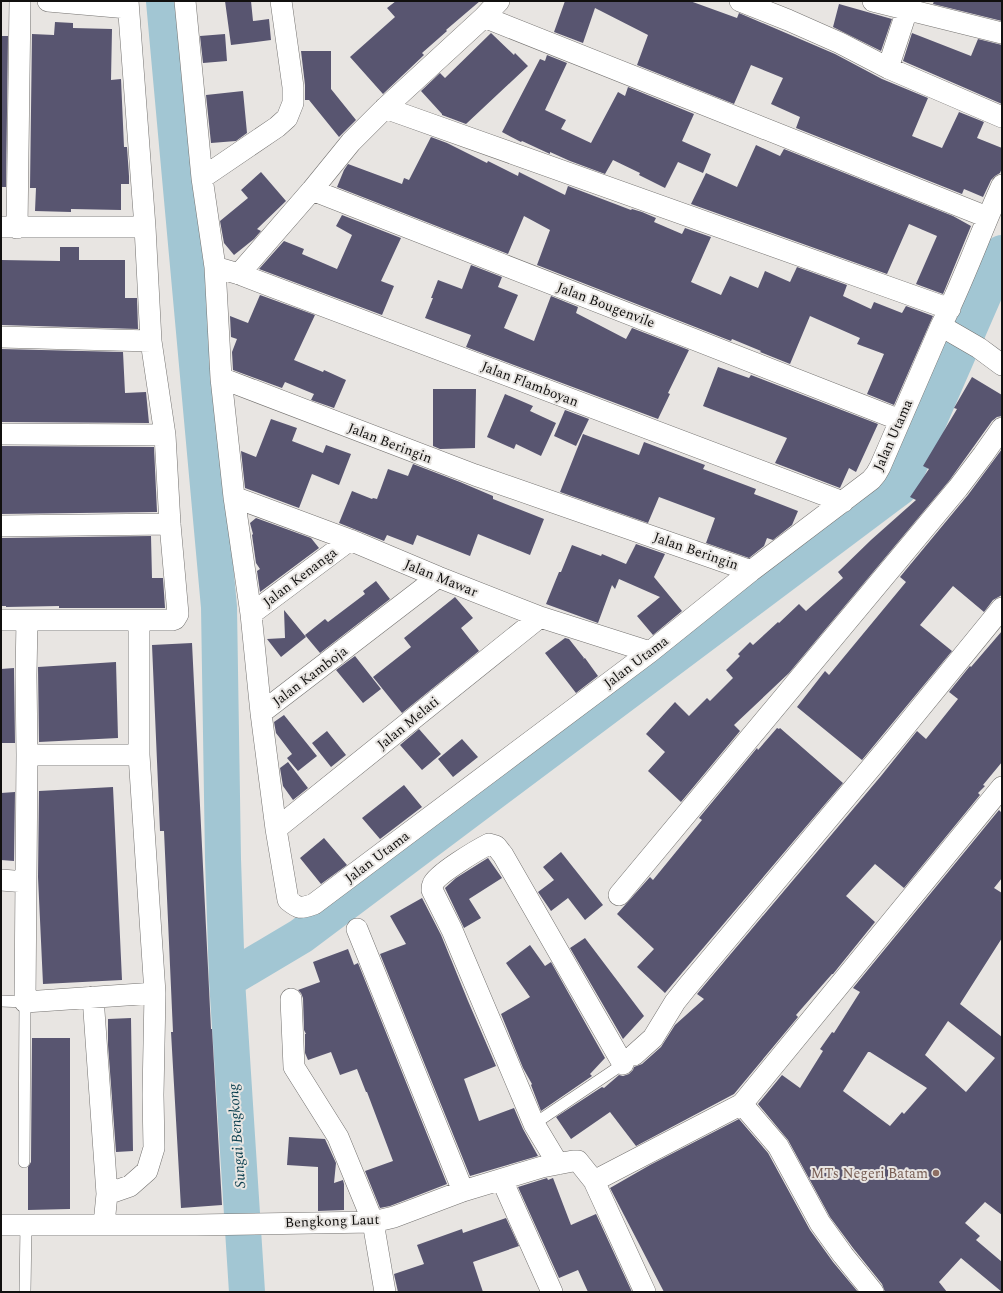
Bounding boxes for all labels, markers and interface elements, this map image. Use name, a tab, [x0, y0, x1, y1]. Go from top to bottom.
street label: Jalan Bougenvile	[554, 277, 658, 333]
street label: Jalan Flamboyan	[478, 356, 582, 412]
street label: Jalan Utama	[868, 396, 918, 474]
street label: Jalan Beringin	[345, 417, 435, 469]
street label: Jalan Beringin	[651, 527, 741, 575]
street label: Jalan Kenanga	[258, 542, 342, 612]
street label: Jalan Mawar	[401, 554, 481, 602]
street label: Jalan Utama	[599, 631, 673, 693]
street label: Jalan Kamboja	[268, 641, 352, 711]
street label: Jalan Melati	[372, 691, 444, 755]
street label: Jalan Utama	[340, 826, 414, 888]
water label: Sungai Bengkong	[222, 1082, 252, 1189]
place label: MTs Negeri Batam	[811, 1163, 928, 1184]
marker: MTs Negeri Batam	[931, 1168, 941, 1178]
street label: Bengkong Laut	[284, 1209, 380, 1233]

